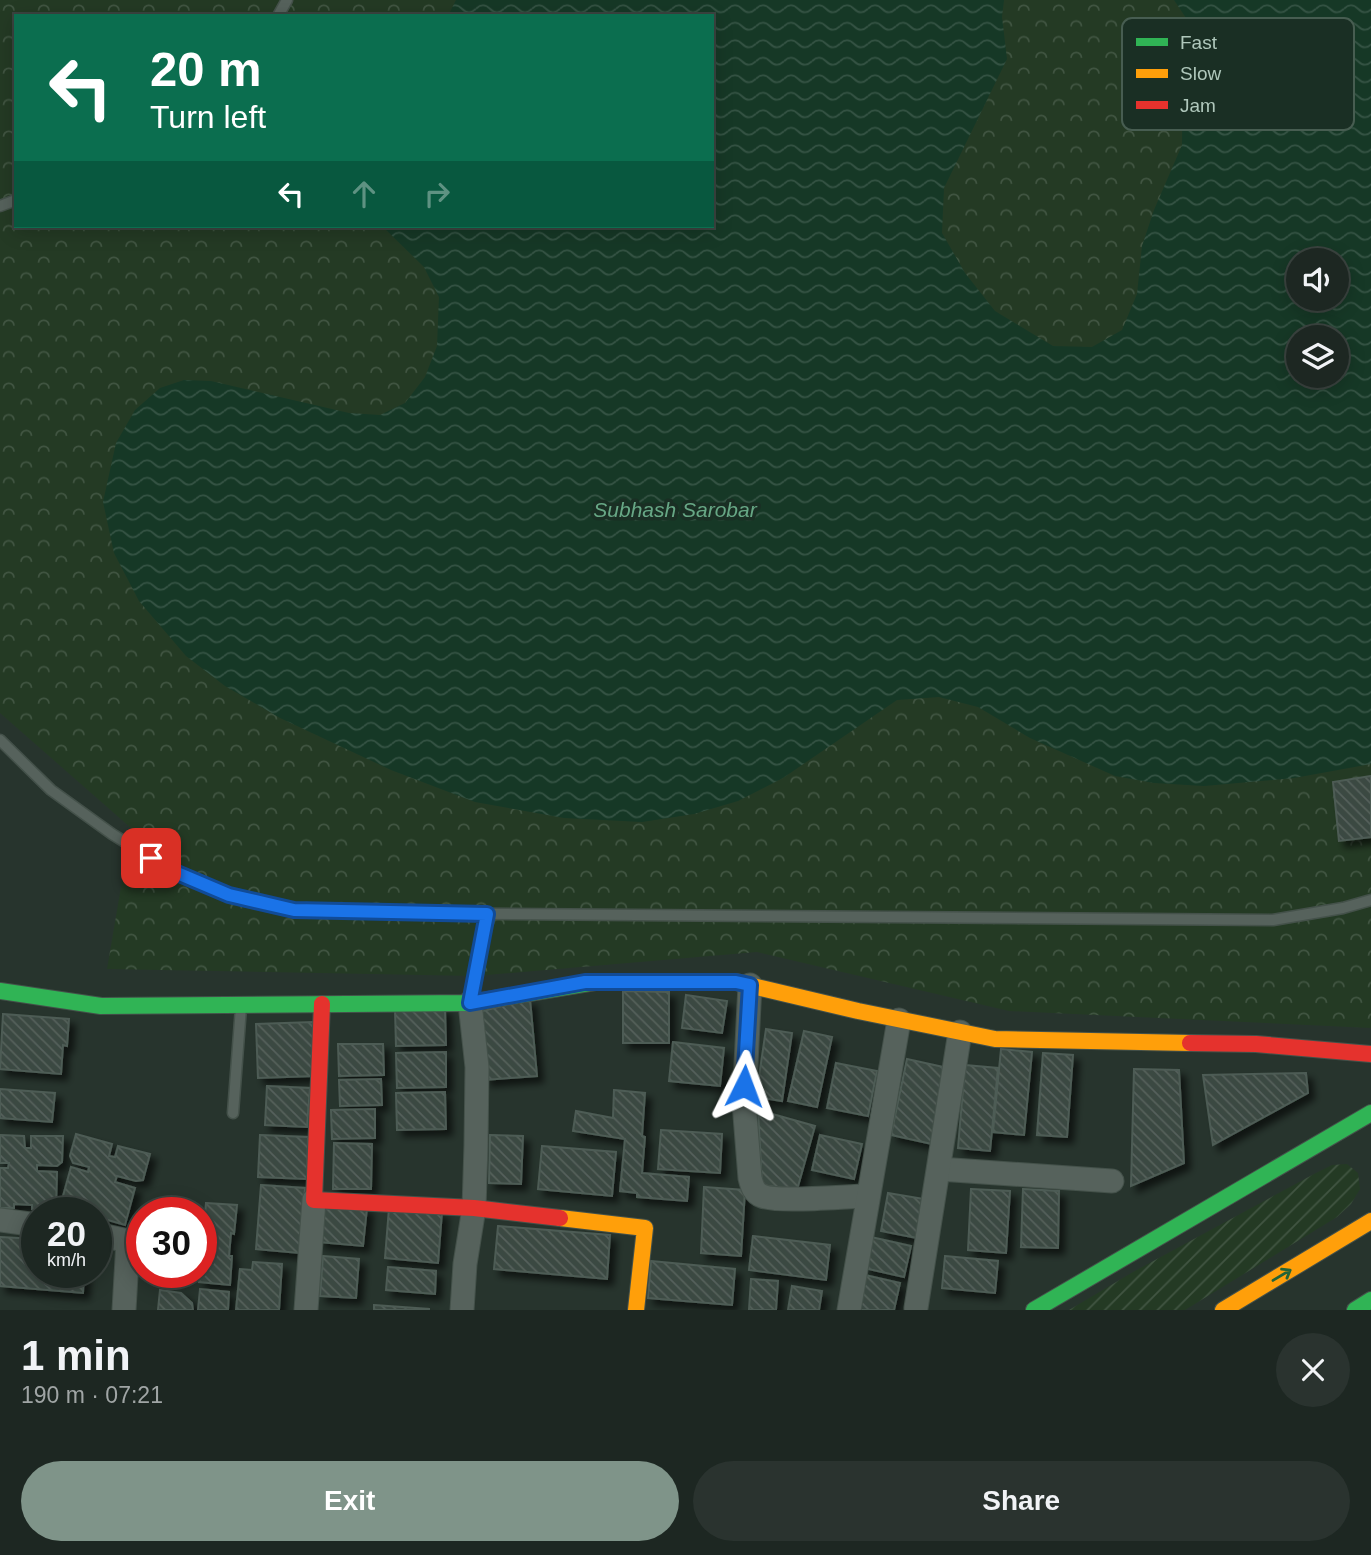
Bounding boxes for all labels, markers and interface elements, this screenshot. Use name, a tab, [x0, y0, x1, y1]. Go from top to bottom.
legend	[1122, 18, 1354, 130]
text: Fast	[1180, 32, 1218, 53]
icon: left	[35, 42, 126, 133]
text: 20 m	[150, 42, 262, 96]
text: Slow	[1180, 63, 1221, 84]
text: Jam	[1180, 95, 1216, 116]
text: Turn left	[150, 99, 266, 135]
icon: left	[272, 175, 310, 213]
icon: ahead	[345, 175, 383, 213]
icon: right	[418, 175, 456, 213]
map controls	[1286, 248, 1349, 388]
button: sound	[1286, 248, 1349, 311]
button: layers	[1286, 325, 1349, 388]
water label: Subhash Sarobar	[593, 498, 758, 521]
pin	[121, 828, 181, 888]
icon: arrive	[132, 839, 170, 877]
position arrow	[707, 1049, 781, 1123]
speed limit sign: 30	[126, 1197, 217, 1288]
text: 20	[47, 1214, 86, 1253]
text: km/h	[47, 1250, 86, 1270]
one-way arrow	[1271, 1268, 1291, 1282]
text: 1 min	[21, 1332, 131, 1379]
button: close	[1276, 1333, 1350, 1407]
text: 190 m · 07:21	[21, 1382, 163, 1408]
button: Exit	[21, 1461, 679, 1541]
button: Share	[693, 1461, 1350, 1541]

